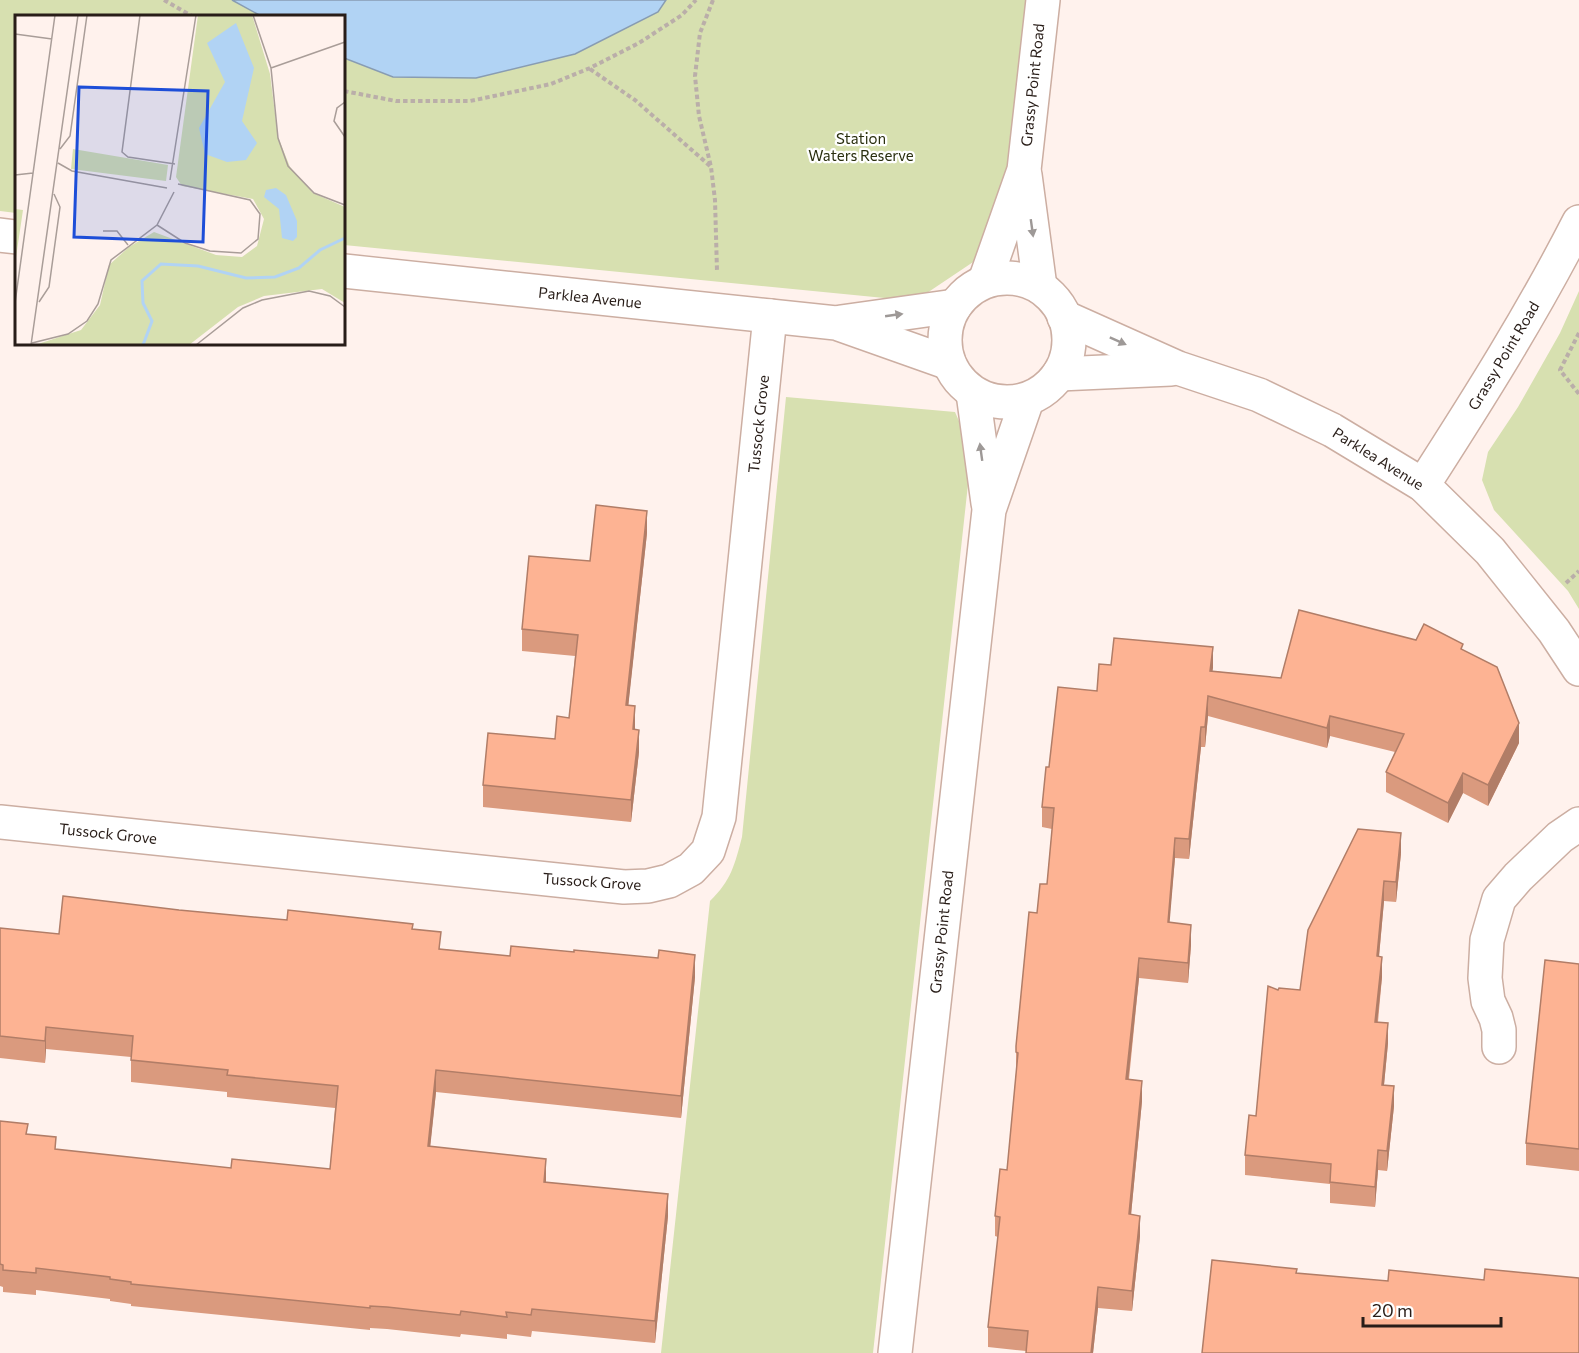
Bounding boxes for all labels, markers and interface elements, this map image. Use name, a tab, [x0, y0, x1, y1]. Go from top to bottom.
inset map	[15, 15, 345, 345]
street label: Grassy Point Road	[1017, 23, 1047, 147]
park label: Station Waters Reserve	[808, 129, 914, 164]
one-way arrow	[1027, 219, 1036, 238]
street label: Parklea Avenue	[538, 283, 643, 311]
street label: Grassy Point Road	[1464, 298, 1543, 413]
one-way arrow	[884, 310, 903, 319]
one-way arrow	[1109, 336, 1127, 346]
street label: Tussock Grove	[744, 374, 772, 474]
street label: Parklea Avenue	[1330, 423, 1427, 493]
one-way arrow	[977, 443, 986, 462]
street label: Tussock Grove	[58, 819, 158, 847]
street label: Tussock Grove	[542, 869, 642, 893]
street label: Grassy Point Road	[926, 870, 956, 994]
scale bar	[1363, 1290, 1501, 1328]
text: 20 m	[1372, 1299, 1413, 1321]

